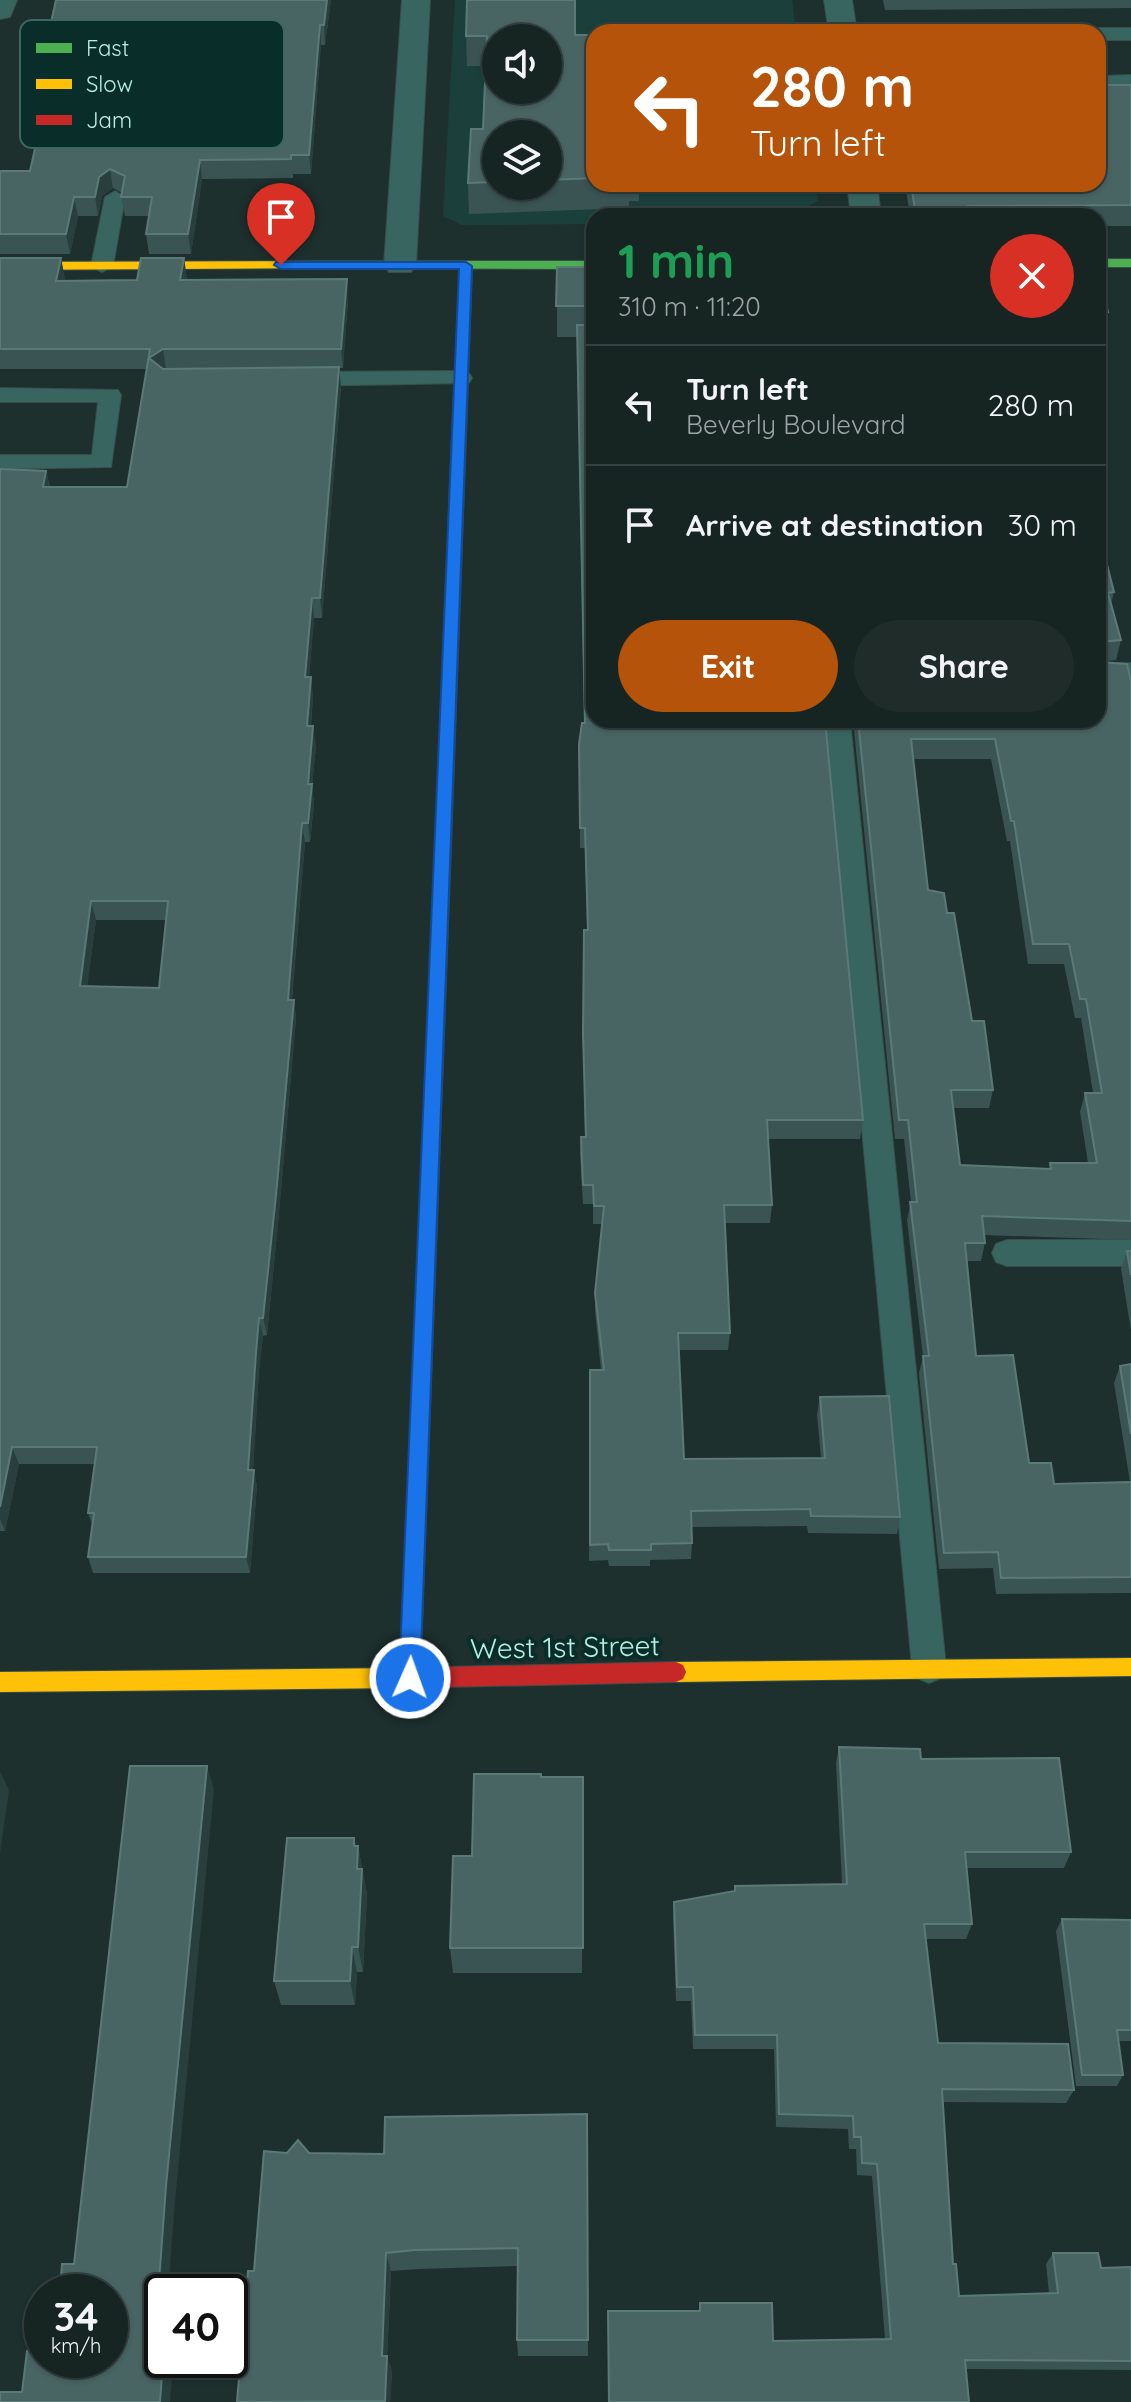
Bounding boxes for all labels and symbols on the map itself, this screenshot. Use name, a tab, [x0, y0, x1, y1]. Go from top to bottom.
legend	[20, 20, 284, 148]
text: Fast	[86, 34, 129, 62]
text: Slow	[86, 70, 133, 98]
text: Jam	[86, 106, 132, 134]
pin	[247, 183, 315, 265]
street label: West 1st Street	[470, 1627, 660, 1666]
position arrow	[368, 1636, 452, 1720]
speed limit sign: 40	[144, 2274, 248, 2378]

